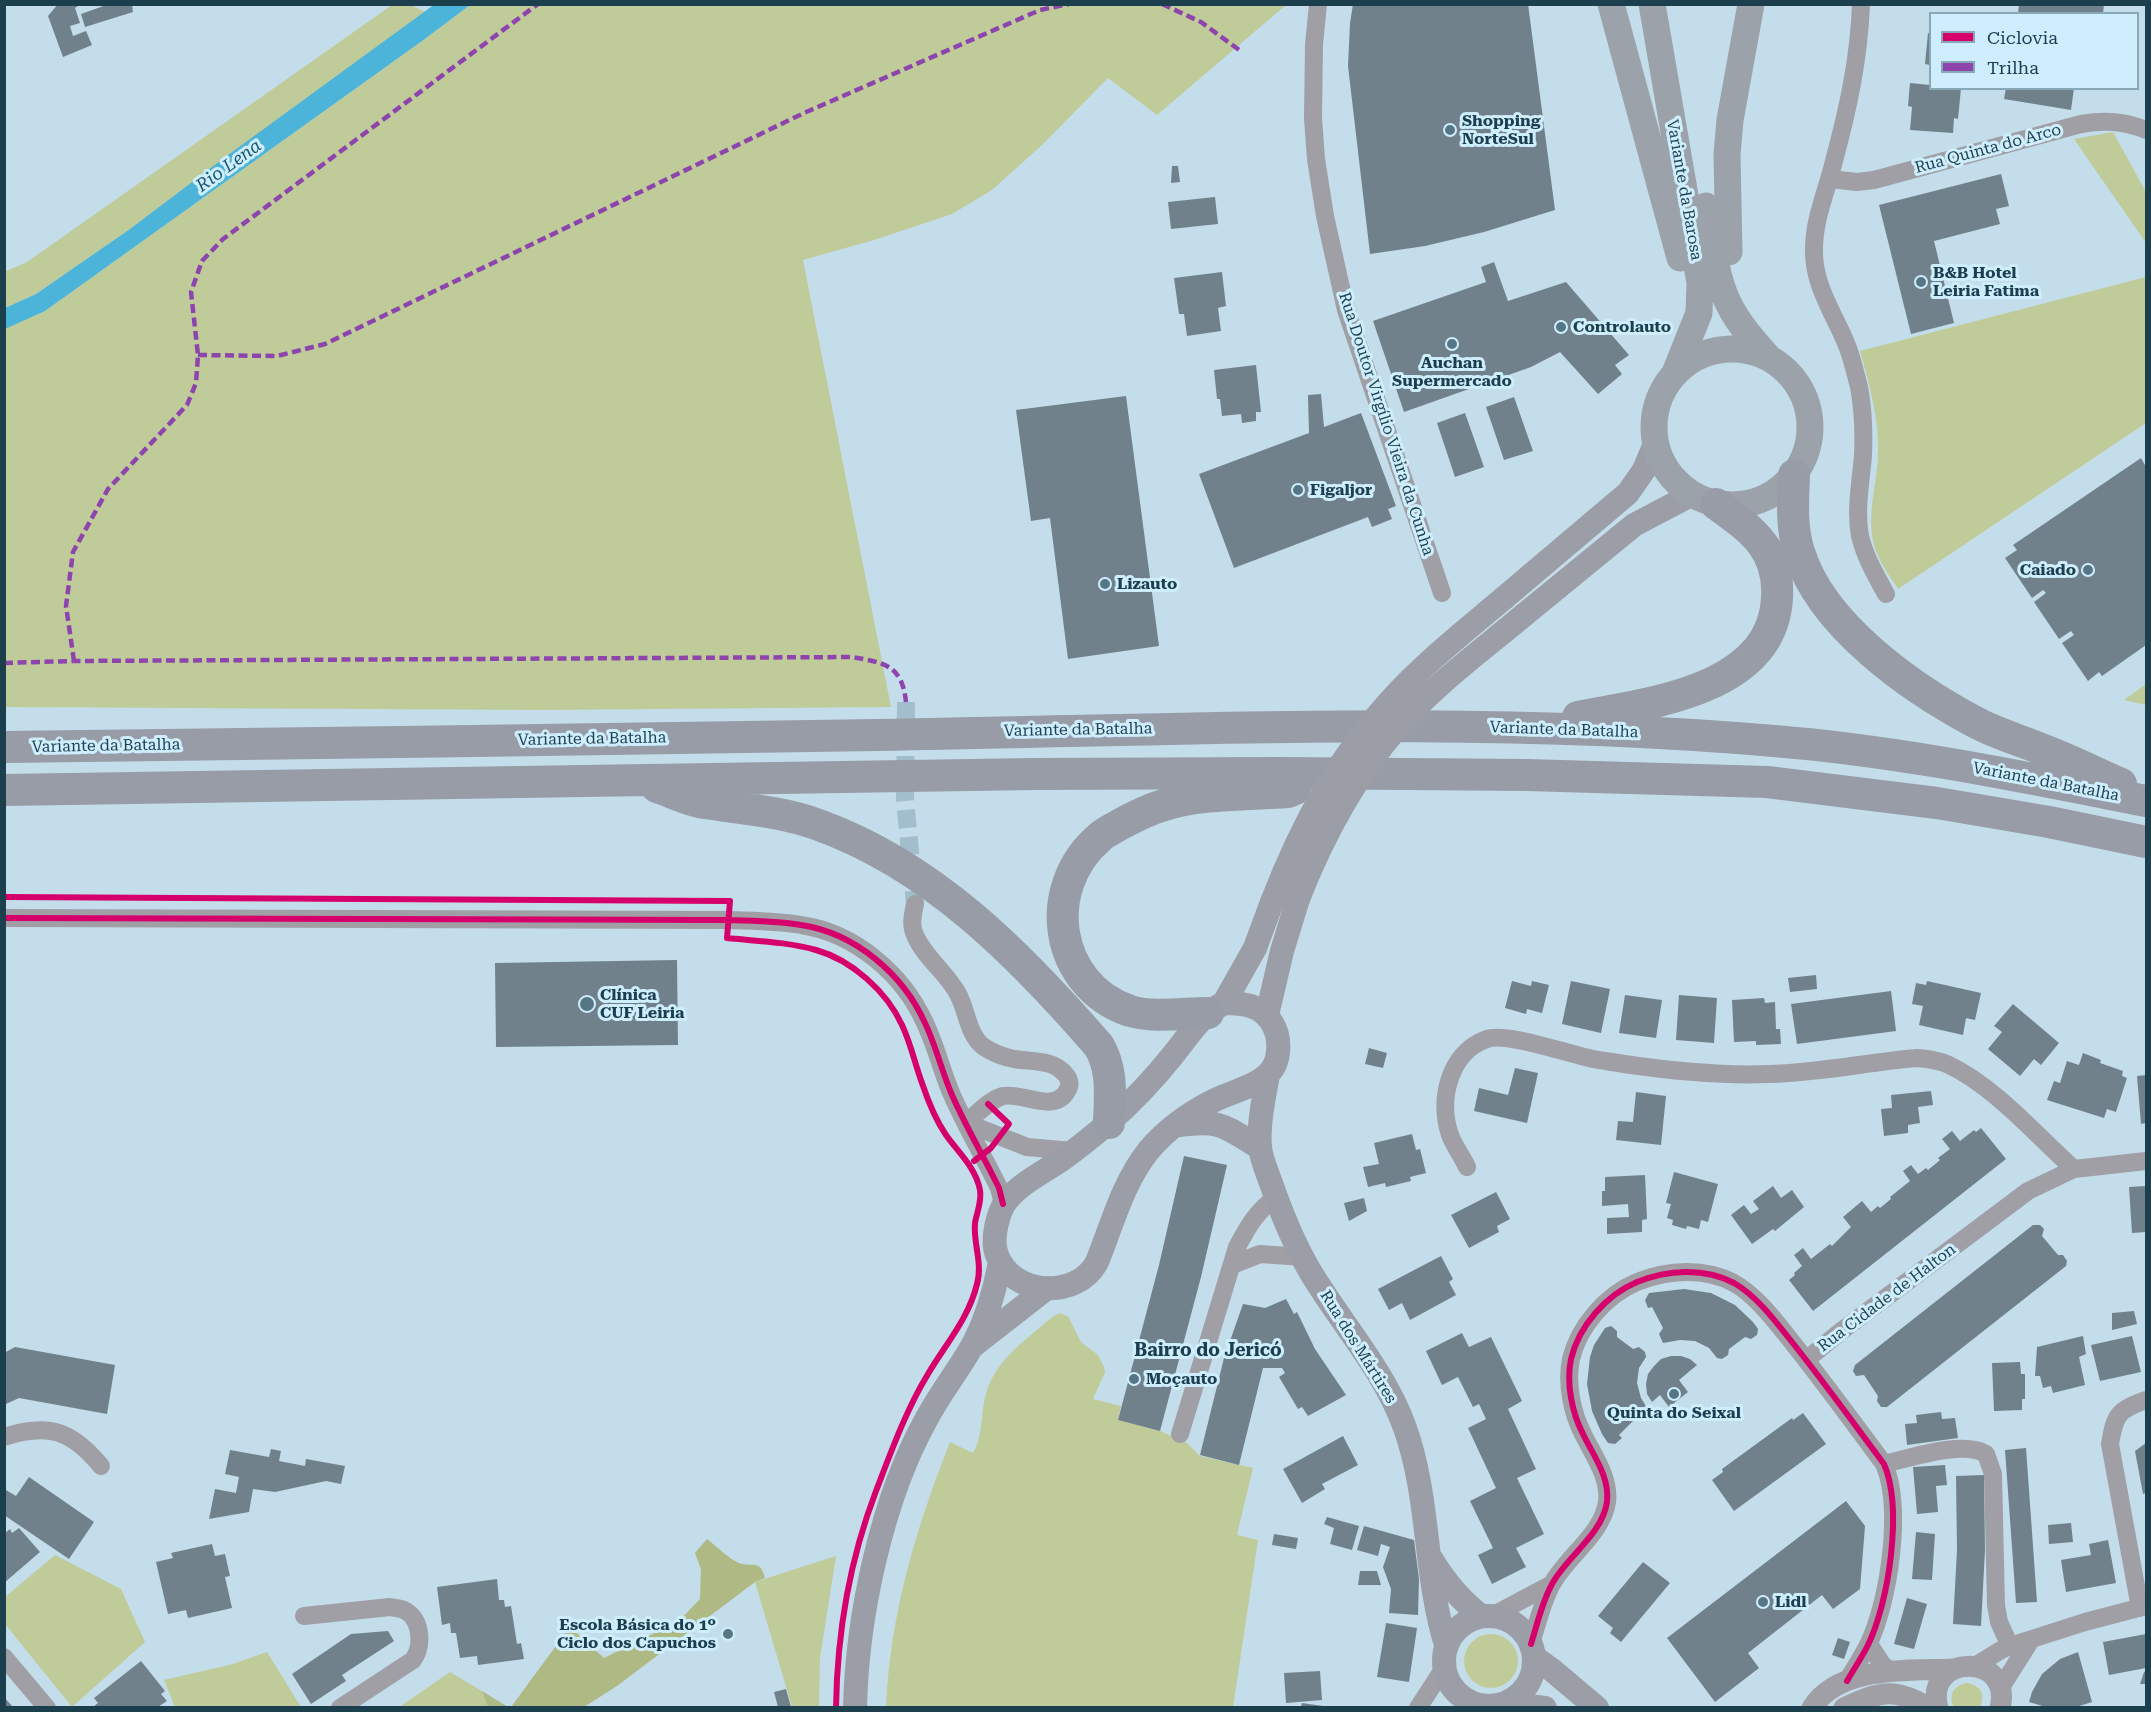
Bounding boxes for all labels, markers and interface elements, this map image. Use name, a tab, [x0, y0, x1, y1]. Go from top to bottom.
legend	[1929, 12, 2139, 90]
text: Ciclovia	[1987, 27, 2058, 48]
text: Trilha	[1987, 57, 2039, 78]
place label: Shopping NorteSul	[1462, 111, 1541, 149]
street label: Variante da Barosa	[1662, 118, 1706, 262]
street label: Rua Quinta do Arco	[1913, 120, 2063, 178]
marker: Shopping NorteSul	[1443, 123, 1457, 137]
water label: Rio Lena	[192, 135, 266, 197]
place label: B&B Hotel Leiria Fatima	[1933, 263, 2039, 301]
marker: B&B Hotel Leiria Fatima	[1914, 275, 1928, 289]
street label: Rua Doutor Virgílio Vieira da Cunha	[1334, 290, 1438, 558]
place label: Controlauto	[1573, 317, 1671, 337]
marker: Controlauto	[1554, 320, 1568, 334]
marker: Auchan Supermercado	[1445, 337, 1459, 351]
place label: Auchan Supermercado	[1392, 353, 1512, 391]
place label: Figaljor	[1310, 480, 1372, 500]
marker: Figaljor	[1291, 483, 1305, 497]
place label: Caiado	[2020, 560, 2076, 580]
marker: Caiado	[2081, 563, 2095, 577]
place label: Lizauto	[1117, 574, 1177, 594]
marker: Lizauto	[1098, 577, 1112, 591]
street label: Variante da Batalha	[1489, 718, 1639, 742]
street label: Variante da Batalha	[1003, 719, 1153, 741]
street label: Variante da Batalha	[517, 728, 667, 750]
street label: Variante da Batalha	[31, 735, 181, 757]
street label: Variante da Batalha	[1971, 758, 2121, 806]
place label: Clínica CUF Leiria	[600, 985, 684, 1023]
marker: Clínica CUF Leiria	[578, 995, 596, 1013]
street label: Rua Cidade de Halton	[1814, 1240, 1960, 1356]
street label: Rua dos Mártires	[1315, 1287, 1401, 1407]
district label: Bairro do Jericó	[1134, 1340, 1282, 1362]
place label: Moçauto	[1146, 1369, 1217, 1389]
marker: Moçauto	[1127, 1372, 1141, 1386]
marker: Quinta do Seixal	[1667, 1387, 1681, 1401]
place label: Quinta do Seixal	[1607, 1403, 1741, 1423]
place label: Lidl	[1775, 1592, 1806, 1612]
marker: Lidl	[1756, 1595, 1770, 1609]
place label: Escola Básica do 1º Ciclo dos Capuchos	[557, 1615, 716, 1653]
marker: Escola Básica do 1º Ciclo dos Capuchos	[721, 1627, 735, 1641]

